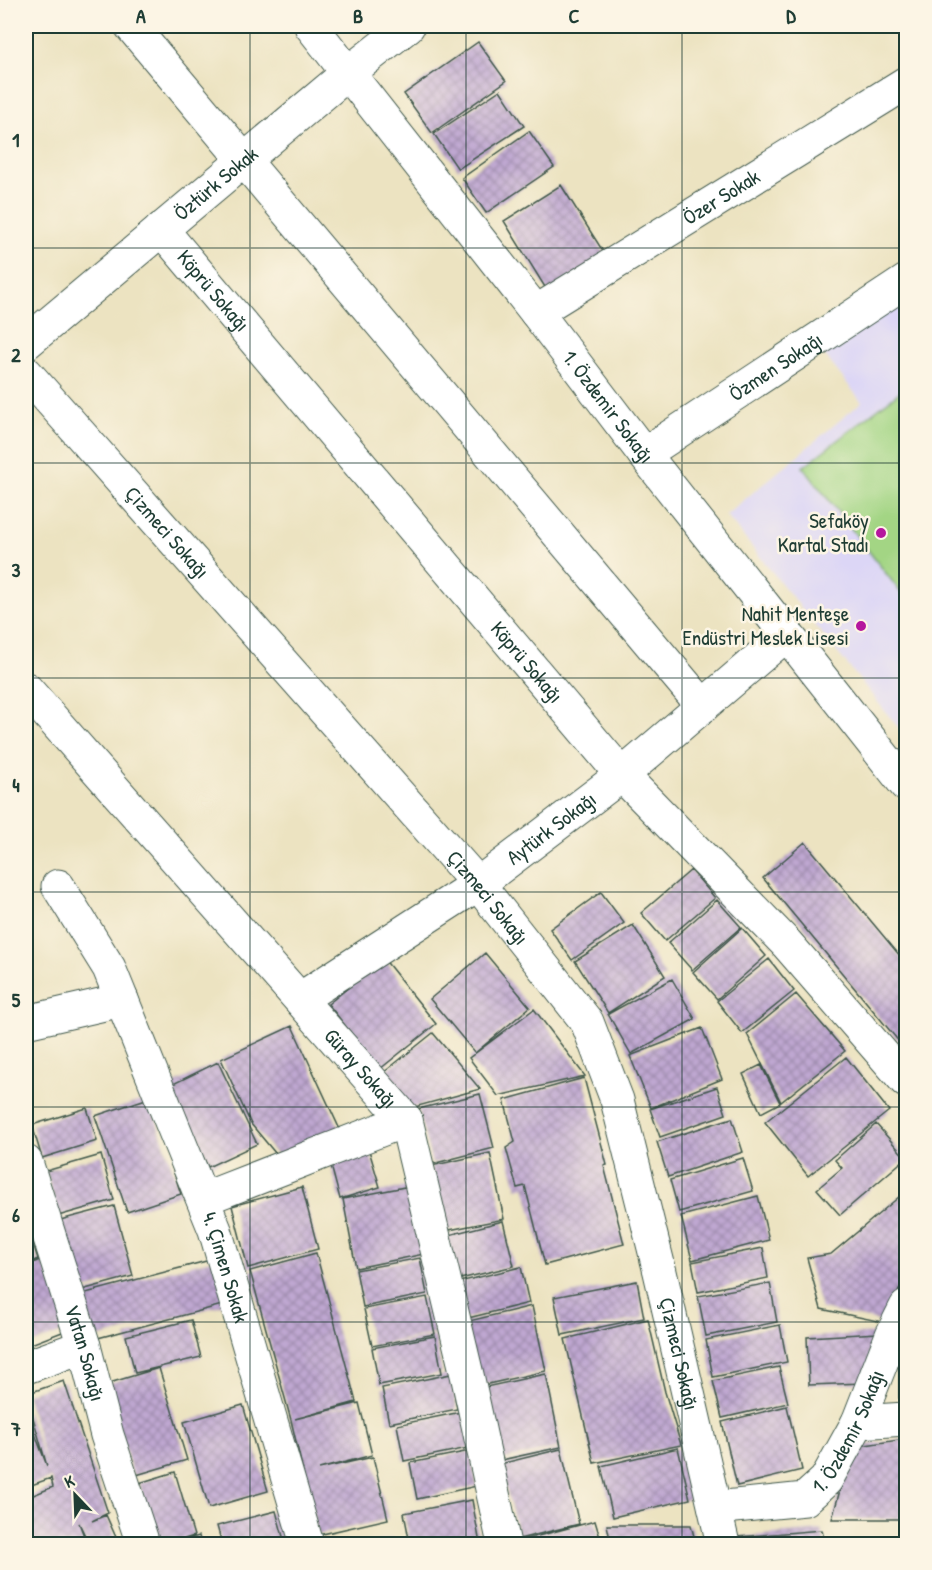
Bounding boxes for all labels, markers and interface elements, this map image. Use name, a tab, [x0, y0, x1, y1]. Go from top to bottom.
text: A	[136, 2, 146, 29]
text: B	[353, 2, 363, 29]
text: C	[569, 2, 580, 29]
text: D	[786, 2, 796, 29]
text: 1	[12, 126, 20, 153]
street label: Öztürk Sokak	[167, 139, 264, 227]
street label: Özer Sokak	[677, 162, 765, 232]
street label: Köprü Sokağı	[171, 243, 257, 338]
street label: Özmen Sokağı	[723, 325, 828, 408]
text: 2	[11, 341, 21, 368]
street label: 1. Özdemir Sokağı	[556, 344, 661, 469]
street label: Çizmeci Sokağı	[119, 480, 216, 585]
place label: Sefaköy Kartal Stadı	[778, 506, 869, 559]
marker: Sefaköy Kartal Stadı	[874, 526, 888, 540]
text: 3	[12, 556, 21, 583]
place label: Nahit Menteşe Endüstri Meslek Lisesi	[683, 599, 849, 652]
street label: Köprü Sokağı	[484, 615, 570, 709]
marker: Nahit Menteşe Endüstri Meslek Lisesi	[854, 619, 868, 633]
text: 4	[12, 771, 20, 798]
street label: Aytürk Sokağı	[500, 785, 602, 871]
street label: Çizmeci Sokağı	[441, 844, 536, 951]
text: 5	[12, 986, 21, 1013]
street label: Güray Sokağı	[318, 1022, 404, 1114]
text: 6	[12, 1201, 20, 1228]
street label: 4. Çimen Sokak	[195, 1207, 256, 1326]
street label: Çizmeci Sokağı	[652, 1295, 707, 1413]
street label: Vatan Sokağı	[58, 1301, 113, 1404]
street label: 1. Özdemir Sokağı	[805, 1366, 891, 1500]
text: 7	[10, 1415, 21, 1442]
north arrow	[45, 1465, 105, 1525]
text: K	[61, 1469, 78, 1493]

